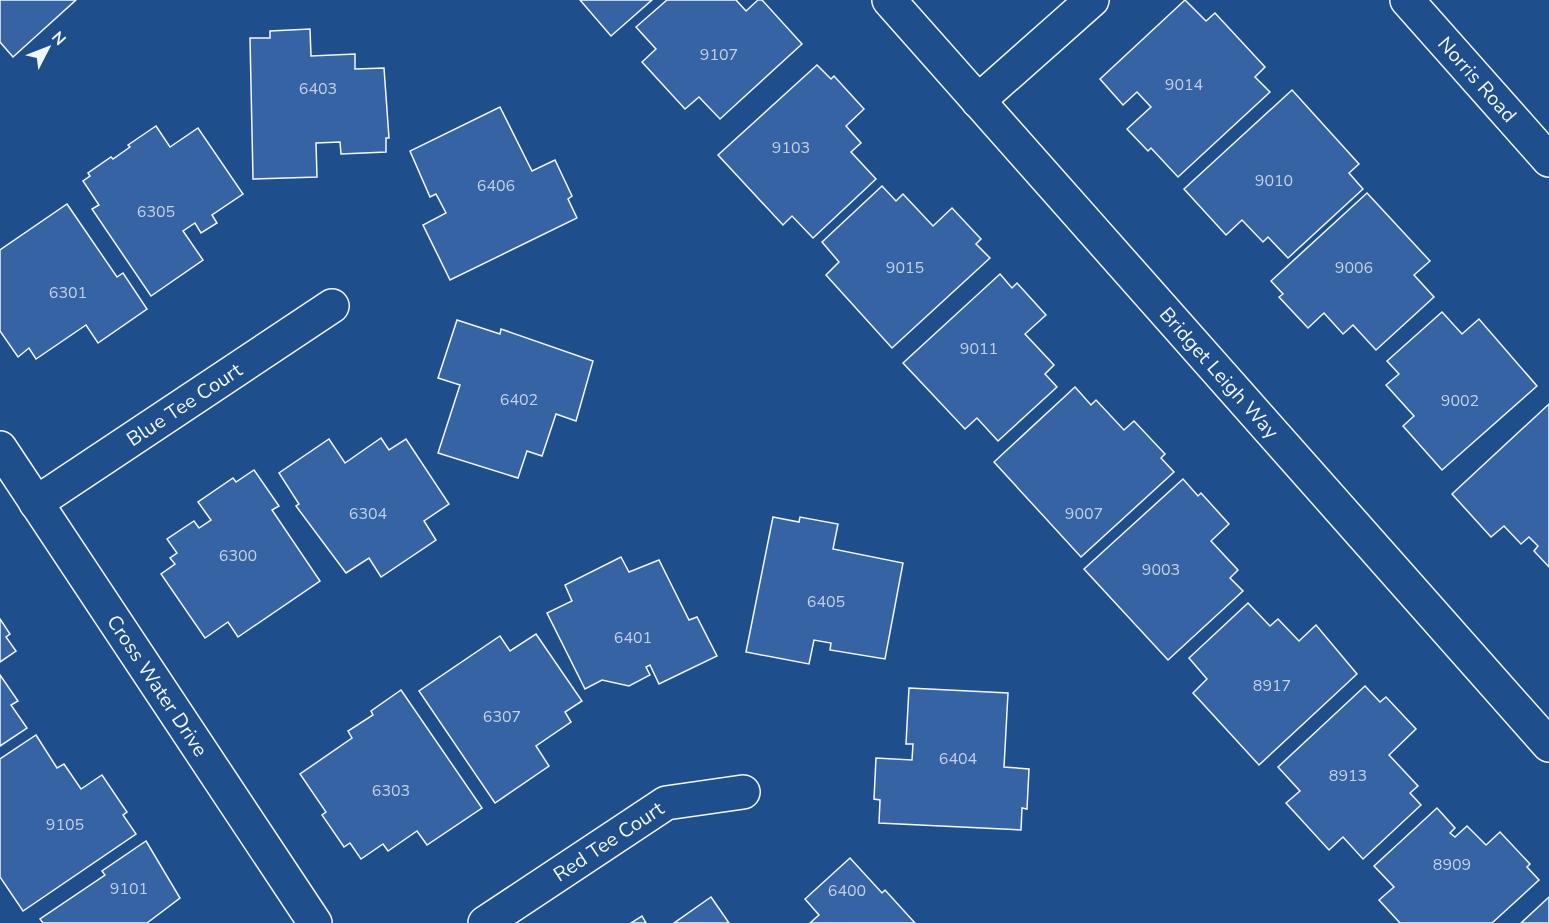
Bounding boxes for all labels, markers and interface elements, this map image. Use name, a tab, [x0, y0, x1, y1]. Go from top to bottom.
north arrow	[18, 18, 78, 78]
text: N	[46, 27, 71, 50]
street label: Norris Road	[1432, 31, 1523, 128]
house number: 9107	[700, 44, 738, 66]
house number: 9014	[1165, 74, 1204, 96]
house number: 6403	[299, 78, 337, 100]
house number: 9103	[772, 137, 810, 159]
house number: 9010	[1255, 170, 1293, 192]
house number: 6406	[477, 175, 515, 197]
house number: 6305	[137, 201, 175, 223]
house number: 9015	[886, 257, 924, 279]
house number: 9006	[1335, 257, 1373, 279]
house number: 6301	[49, 282, 87, 304]
street label: Bridget Leigh Way	[1154, 301, 1285, 445]
house number: 9011	[960, 338, 998, 360]
street label: Blue Tee Court	[121, 356, 248, 453]
house number: 6402	[500, 389, 538, 411]
house number: 9002	[1441, 390, 1479, 412]
house number: 6304	[349, 503, 388, 525]
house number: 9007	[1065, 503, 1103, 525]
house number: 6300	[219, 545, 257, 567]
house number: 9003	[1142, 559, 1180, 581]
house number: 6405	[807, 591, 845, 613]
street label: Cross Water Drive	[101, 609, 214, 762]
house number: 6401	[614, 627, 652, 649]
house number: 8917	[1253, 675, 1291, 697]
house number: 6307	[483, 706, 521, 728]
house number: 6404	[939, 748, 978, 770]
house number: 8913	[1329, 765, 1367, 787]
house number: 6303	[372, 780, 410, 802]
street label: Red Tee Court	[548, 794, 670, 888]
house number: 9105	[46, 814, 84, 836]
house number: 8909	[1433, 854, 1471, 876]
house number: 9101	[110, 878, 148, 900]
house number: 6400	[828, 880, 866, 902]

